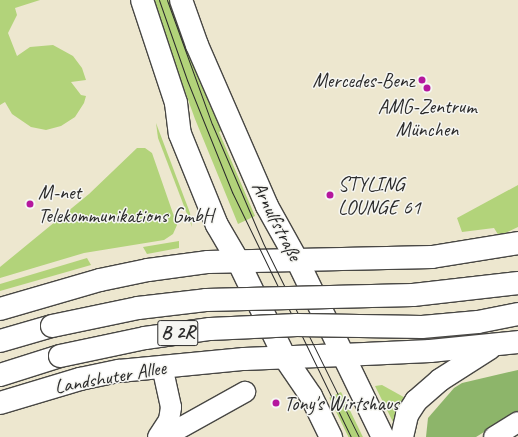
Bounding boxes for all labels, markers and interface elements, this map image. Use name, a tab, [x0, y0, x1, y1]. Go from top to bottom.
place label: Mercedes-Benz	[312, 68, 414, 92]
marker: Mercedes-Benz	[417, 75, 427, 85]
marker: AMG-Zentrum München	[422, 83, 432, 93]
place label: AMG-Zentrum München	[378, 94, 476, 141]
place label: STYLING LOUNGE 61	[338, 172, 421, 219]
street label: Arnulfstraße	[247, 177, 307, 265]
place label: M-net Telekommunikations GmbH	[38, 180, 214, 227]
marker: STYLING LOUNGE 61	[325, 190, 335, 200]
marker: M-net Telekommunikations GmbH	[25, 199, 35, 209]
road number: B 2R	[157, 316, 199, 350]
street label: Landshuter Allee	[52, 355, 168, 399]
place label: Tony's Wirtshaus	[284, 391, 399, 415]
marker: Tony's Wirtshaus	[271, 398, 281, 408]

